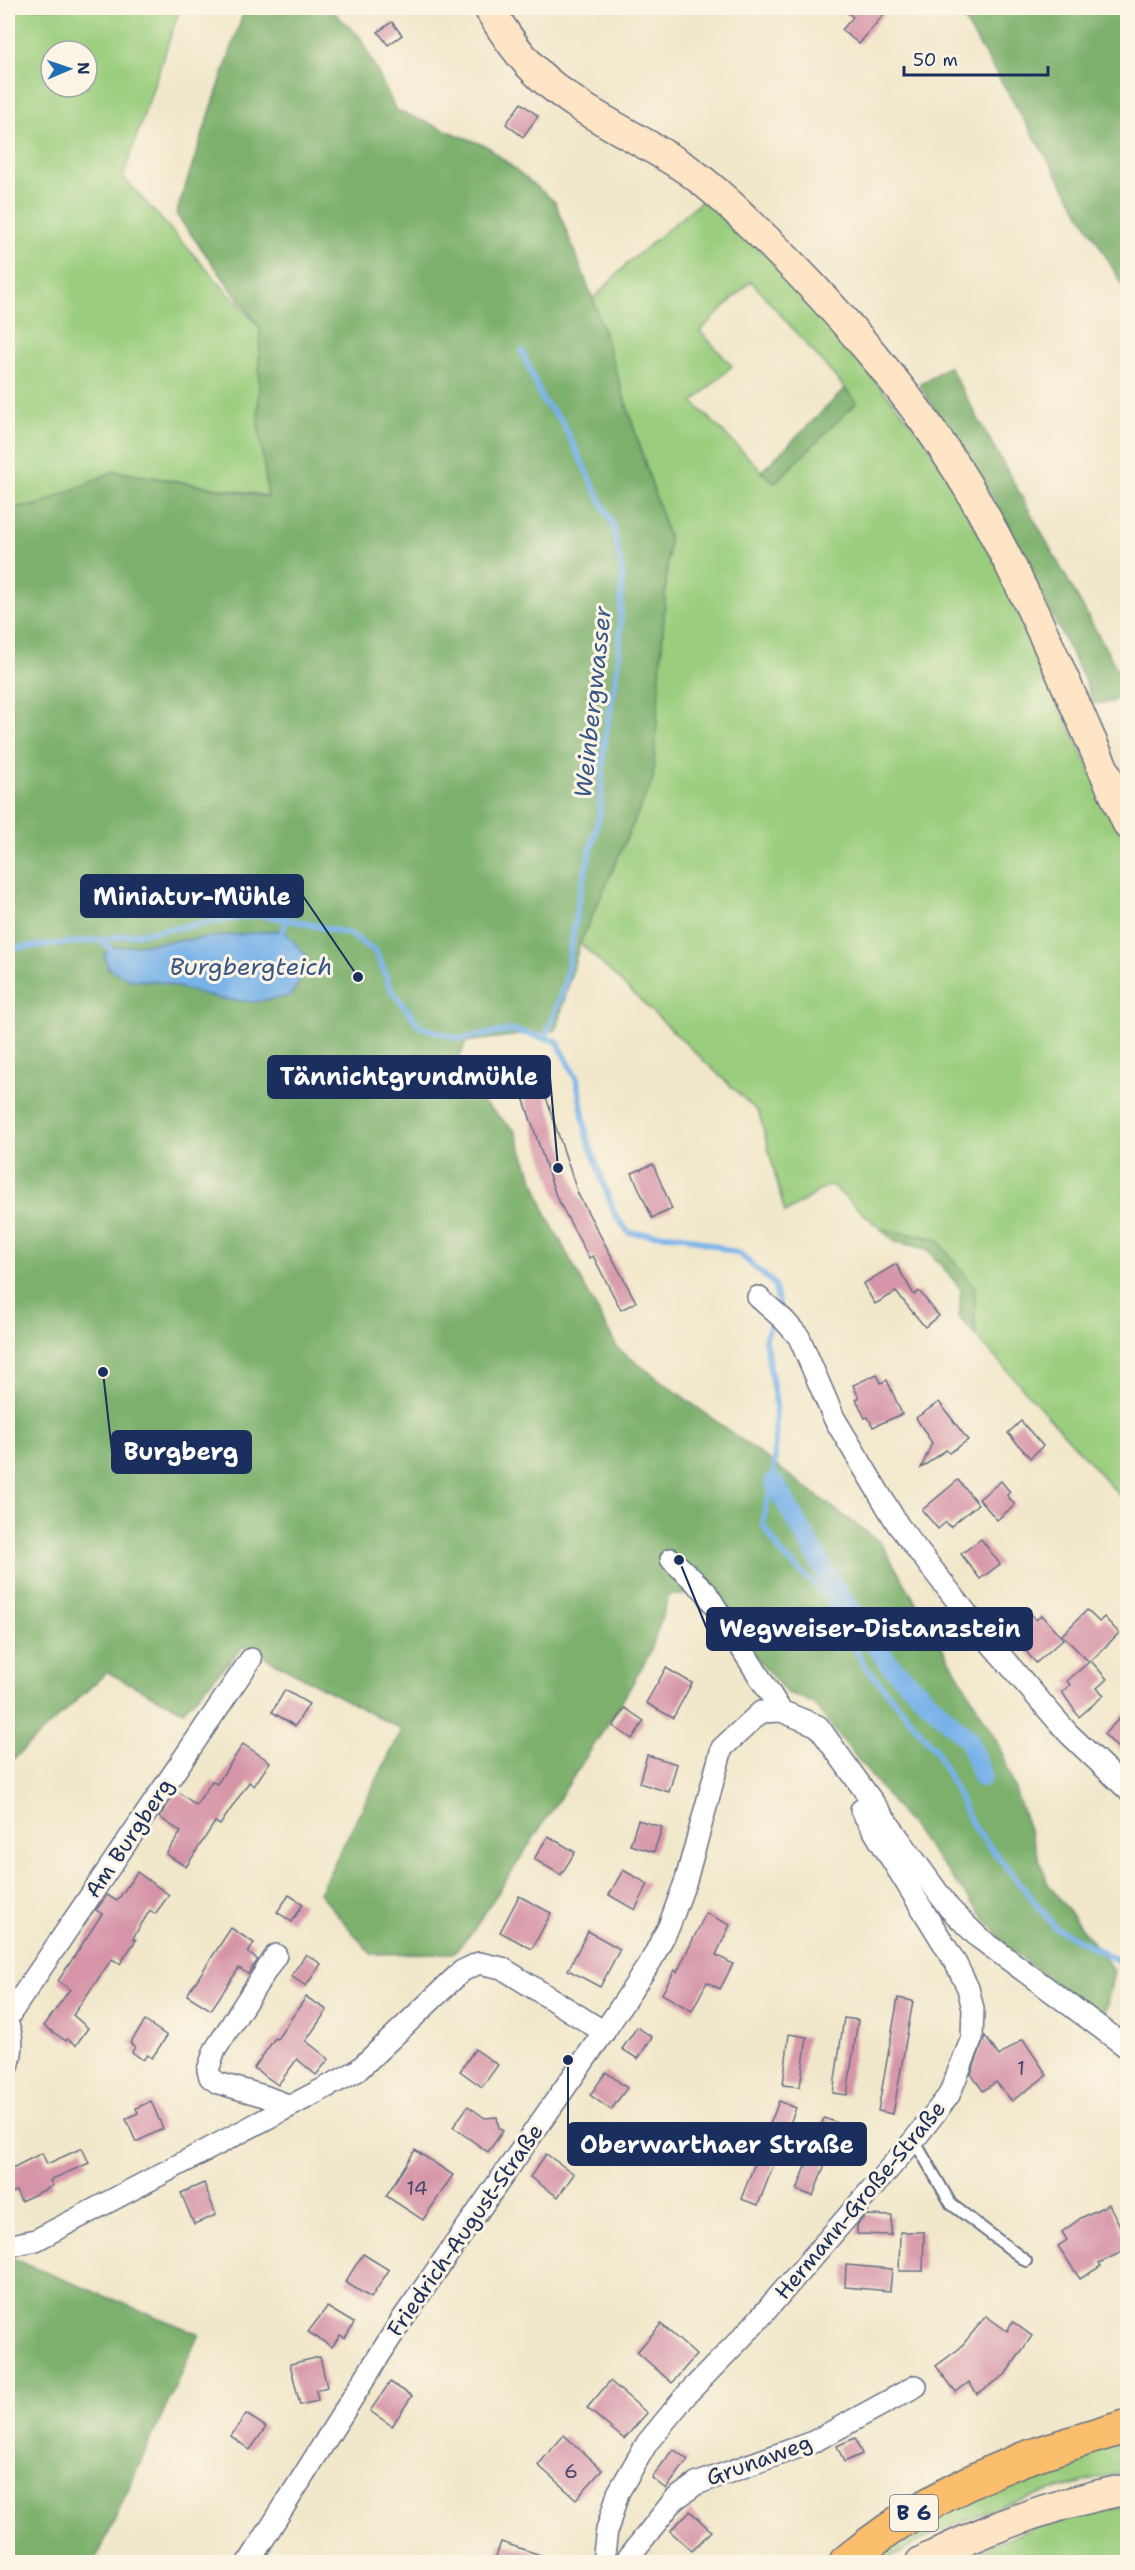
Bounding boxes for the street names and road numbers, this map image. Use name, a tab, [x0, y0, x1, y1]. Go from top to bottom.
street label: Am Burgberg	[78, 1773, 180, 1903]
street label: Hermann-Große-Straße	[768, 2094, 952, 2306]
street label: Friedrich-August-Straße	[380, 2118, 550, 2342]
street label: Grunaweg	[702, 2428, 816, 2492]
road number: B 6	[890, 2495, 938, 2531]

